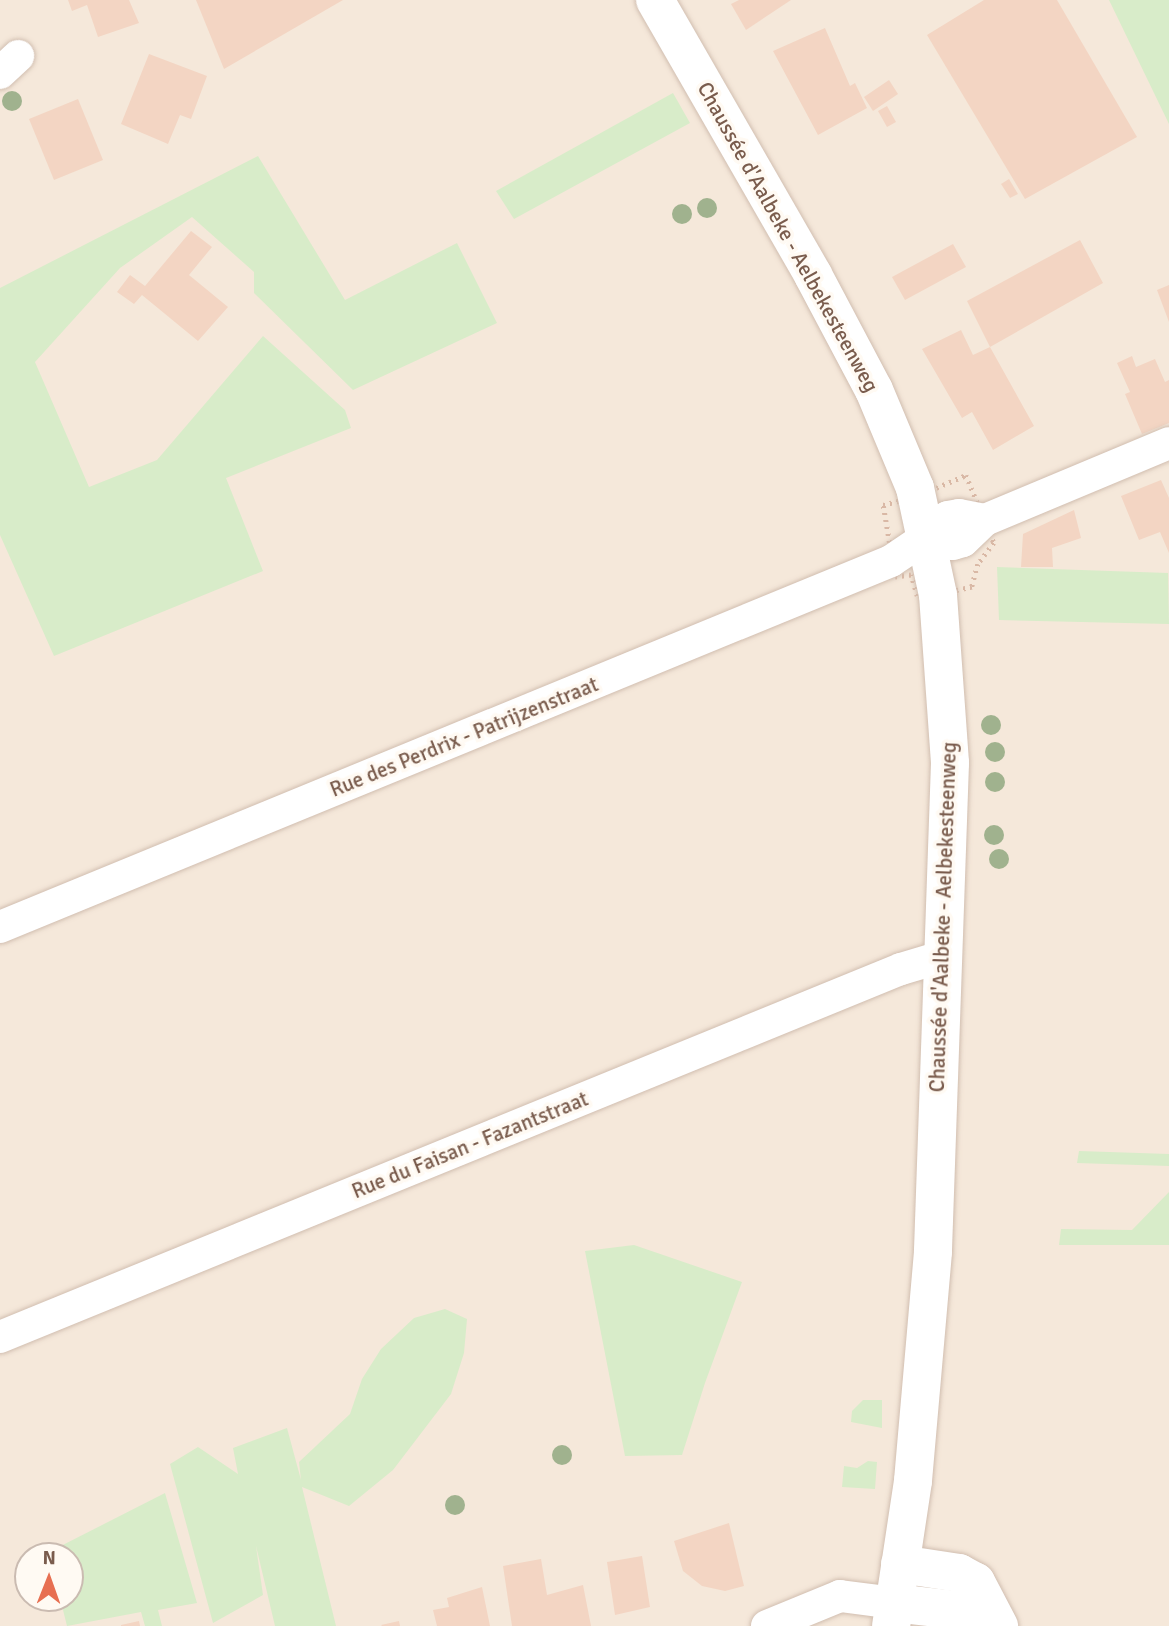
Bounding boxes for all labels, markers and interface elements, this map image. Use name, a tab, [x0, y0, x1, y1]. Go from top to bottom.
street label: Chaussée d'Aalbeke - Aelbekesteenweg	[692, 78, 884, 396]
street label: Rue des Perdrix - Patrijzenstraat	[326, 672, 602, 802]
street label: Chaussée d'Aalbeke - Aelbekesteenweg	[924, 741, 962, 1093]
street label: Rue du Faisan - Fazantstraat	[348, 1086, 592, 1204]
north arrow	[14, 1542, 84, 1612]
text: N	[43, 1546, 56, 1570]

